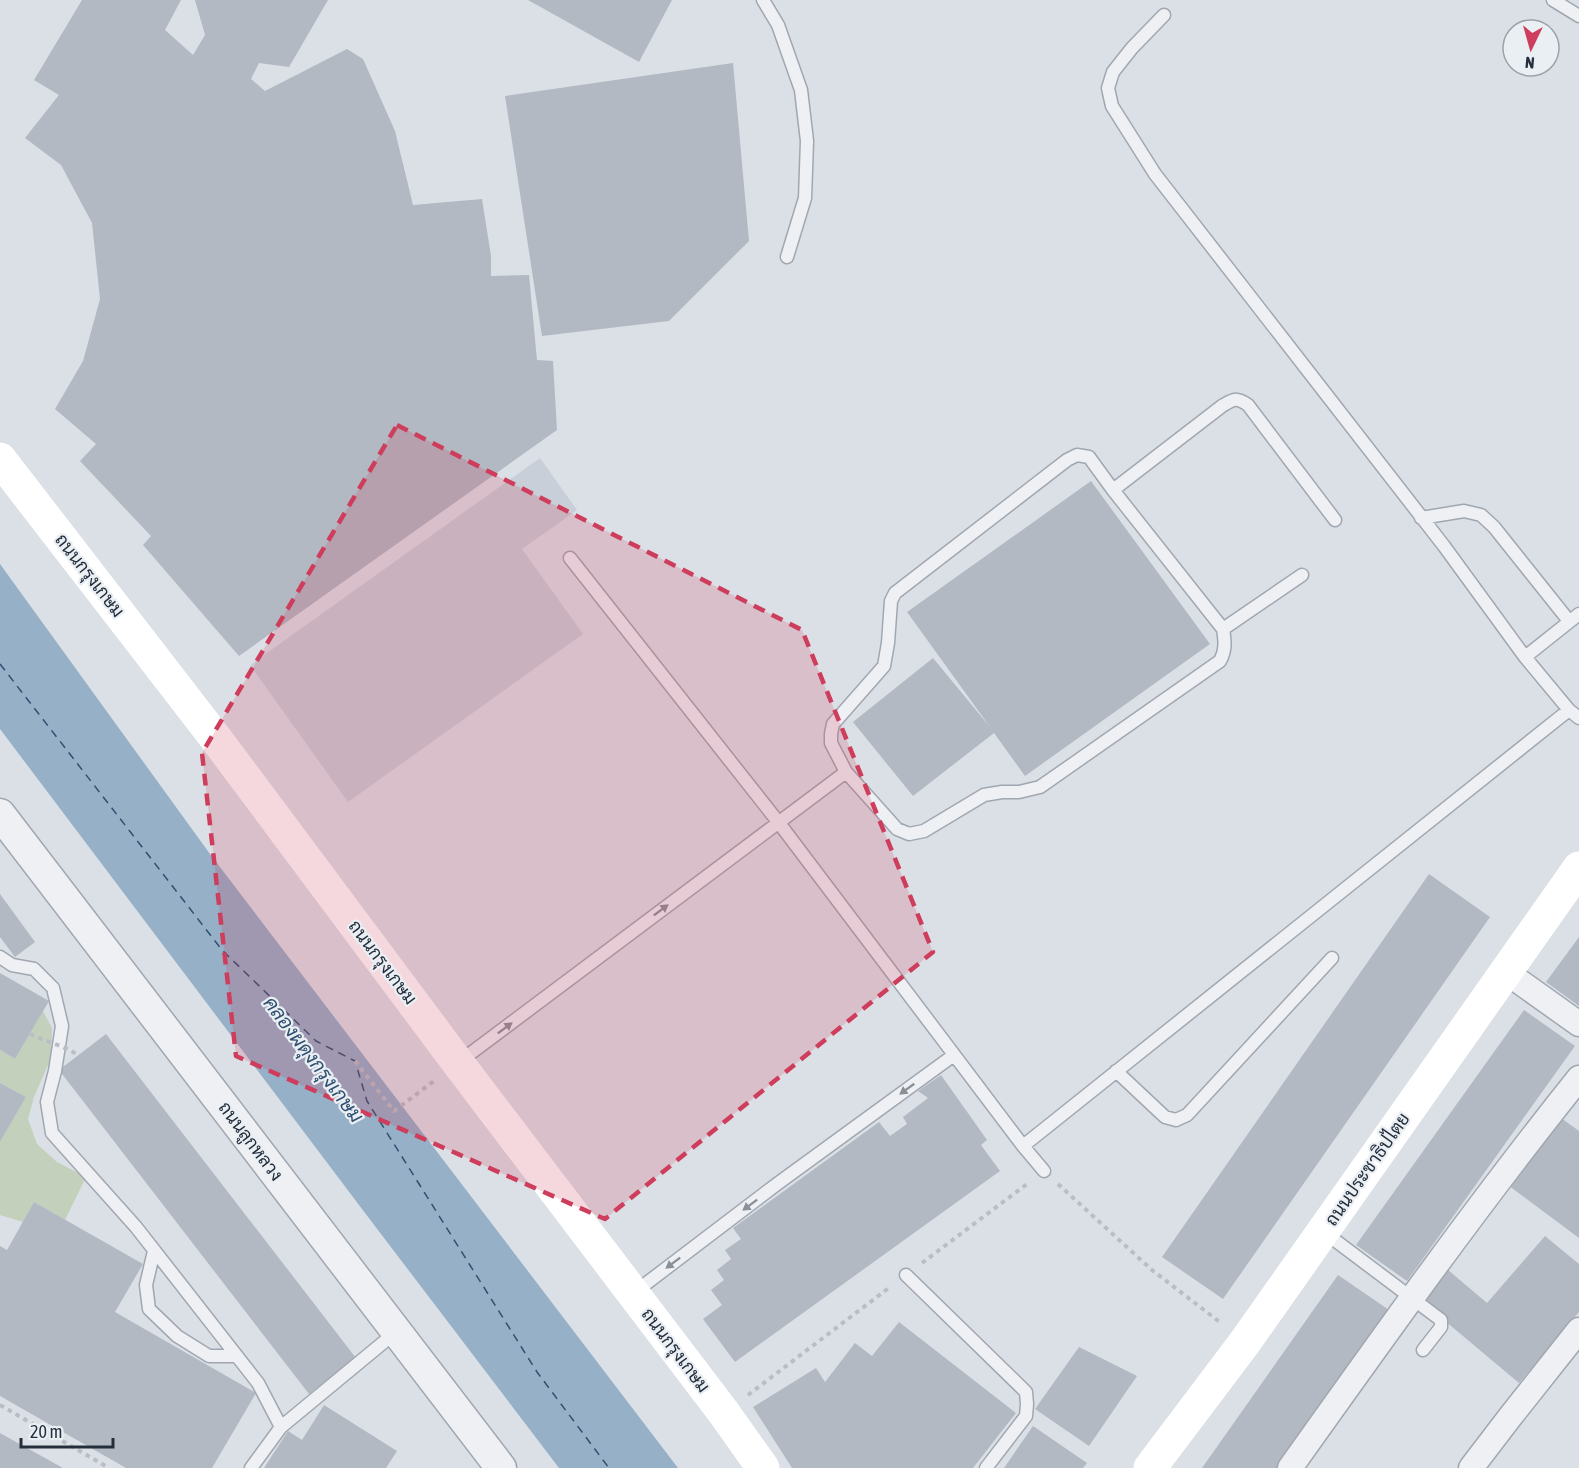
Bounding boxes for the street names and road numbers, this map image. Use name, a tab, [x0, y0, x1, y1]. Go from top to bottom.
street label: ถนนกรุงเกษม	[49, 529, 129, 622]
street label: ถนนกรุงเกษม	[343, 916, 421, 1009]
street label: ถนนลูกหลวง	[212, 1097, 288, 1186]
street label: ถนนประชาธิปไตย	[1319, 1107, 1414, 1229]
street label: ถนนกรุงเกษม	[636, 1304, 714, 1397]

